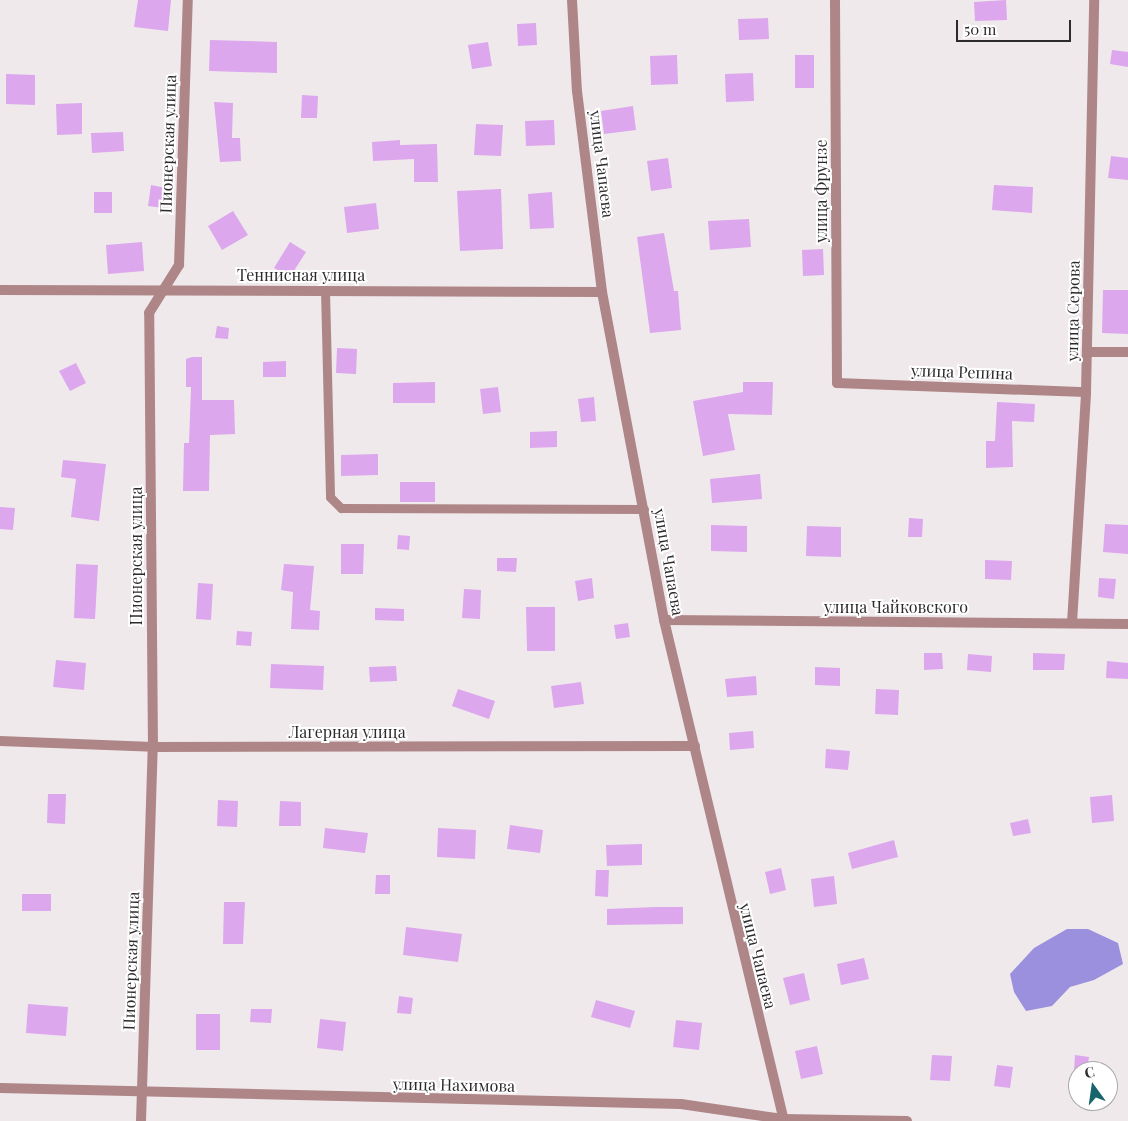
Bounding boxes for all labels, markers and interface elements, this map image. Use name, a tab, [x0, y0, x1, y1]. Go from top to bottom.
scale bar	[958, 10, 1073, 42]
text: 50 m	[964, 19, 996, 39]
street label: Пионерская улица	[156, 74, 180, 214]
street label: улица Чапаева	[586, 109, 618, 219]
street label: улица Фрунзе	[811, 139, 831, 243]
street label: улица Серова	[1063, 260, 1083, 362]
street label: Теннисная улица	[237, 265, 365, 285]
street label: улица Репина	[911, 361, 1013, 383]
street label: Пионерская улица	[126, 487, 146, 625]
street label: улица Чапаева	[650, 507, 688, 617]
street label: улица Чайковского	[824, 597, 968, 617]
street label: Лагерная улица	[288, 722, 406, 742]
street label: Пионерская улица	[119, 891, 143, 1031]
street label: улица Чапаева	[736, 901, 780, 1011]
north arrow	[1068, 1061, 1118, 1111]
text: С	[1082, 1062, 1097, 1082]
street label: улица Нахимова	[393, 1074, 515, 1096]

